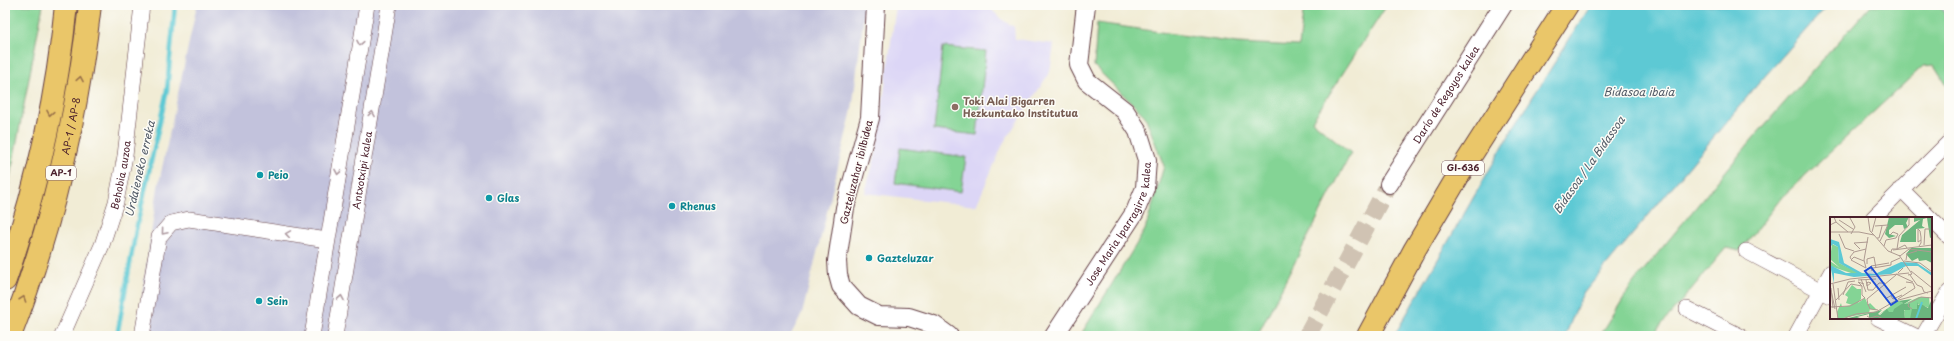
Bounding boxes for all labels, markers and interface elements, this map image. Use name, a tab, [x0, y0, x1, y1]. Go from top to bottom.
one-way arrow	[356, 40, 365, 47]
street label: Darío de Regoyos kalea	[1409, 42, 1483, 146]
one-way arrow	[75, 76, 84, 82]
water label: Bidasoa ibaia	[1604, 83, 1676, 100]
place label: Toki Alai Bigarren Hezkuntako Institutua	[963, 93, 1078, 120]
street label: AP-1 / AP-8	[57, 96, 83, 156]
marker: Toki Alai Bigarren Hezkuntako Institutua	[950, 102, 960, 112]
one-way arrow	[46, 110, 55, 116]
one-way arrow	[367, 111, 376, 117]
water label: Bidasoa / La Bidassoa	[1548, 112, 1629, 217]
street label: Gazteluzahar ibilbidea	[835, 117, 876, 226]
water label: Urdaieneko erreka	[120, 118, 159, 219]
street label: Antxotxipi kalea	[348, 129, 375, 210]
street label: Behobia auzoa	[106, 139, 134, 211]
street label: Jose Maria Iparragirre kalea	[1081, 161, 1154, 288]
road number: GI-636	[1442, 161, 1484, 175]
road number: AP-1	[46, 166, 76, 180]
place label: Peio	[268, 167, 289, 182]
one-way arrow	[335, 169, 343, 175]
marker: Peio	[255, 170, 265, 180]
place label: Glas	[497, 190, 519, 205]
marker: Glas	[484, 193, 494, 203]
place label: Rhenus	[680, 198, 716, 213]
marker: Rhenus	[667, 201, 677, 211]
inset map	[1830, 217, 1932, 319]
one-way arrow	[161, 227, 168, 234]
one-way arrow	[285, 230, 291, 239]
place label: Gazteluzar	[877, 250, 935, 265]
marker: Gazteluzar	[864, 253, 874, 263]
place label: Sein	[267, 293, 288, 308]
one-way arrow	[336, 294, 345, 301]
one-way arrow	[18, 296, 27, 303]
marker: Sein	[254, 296, 264, 306]

